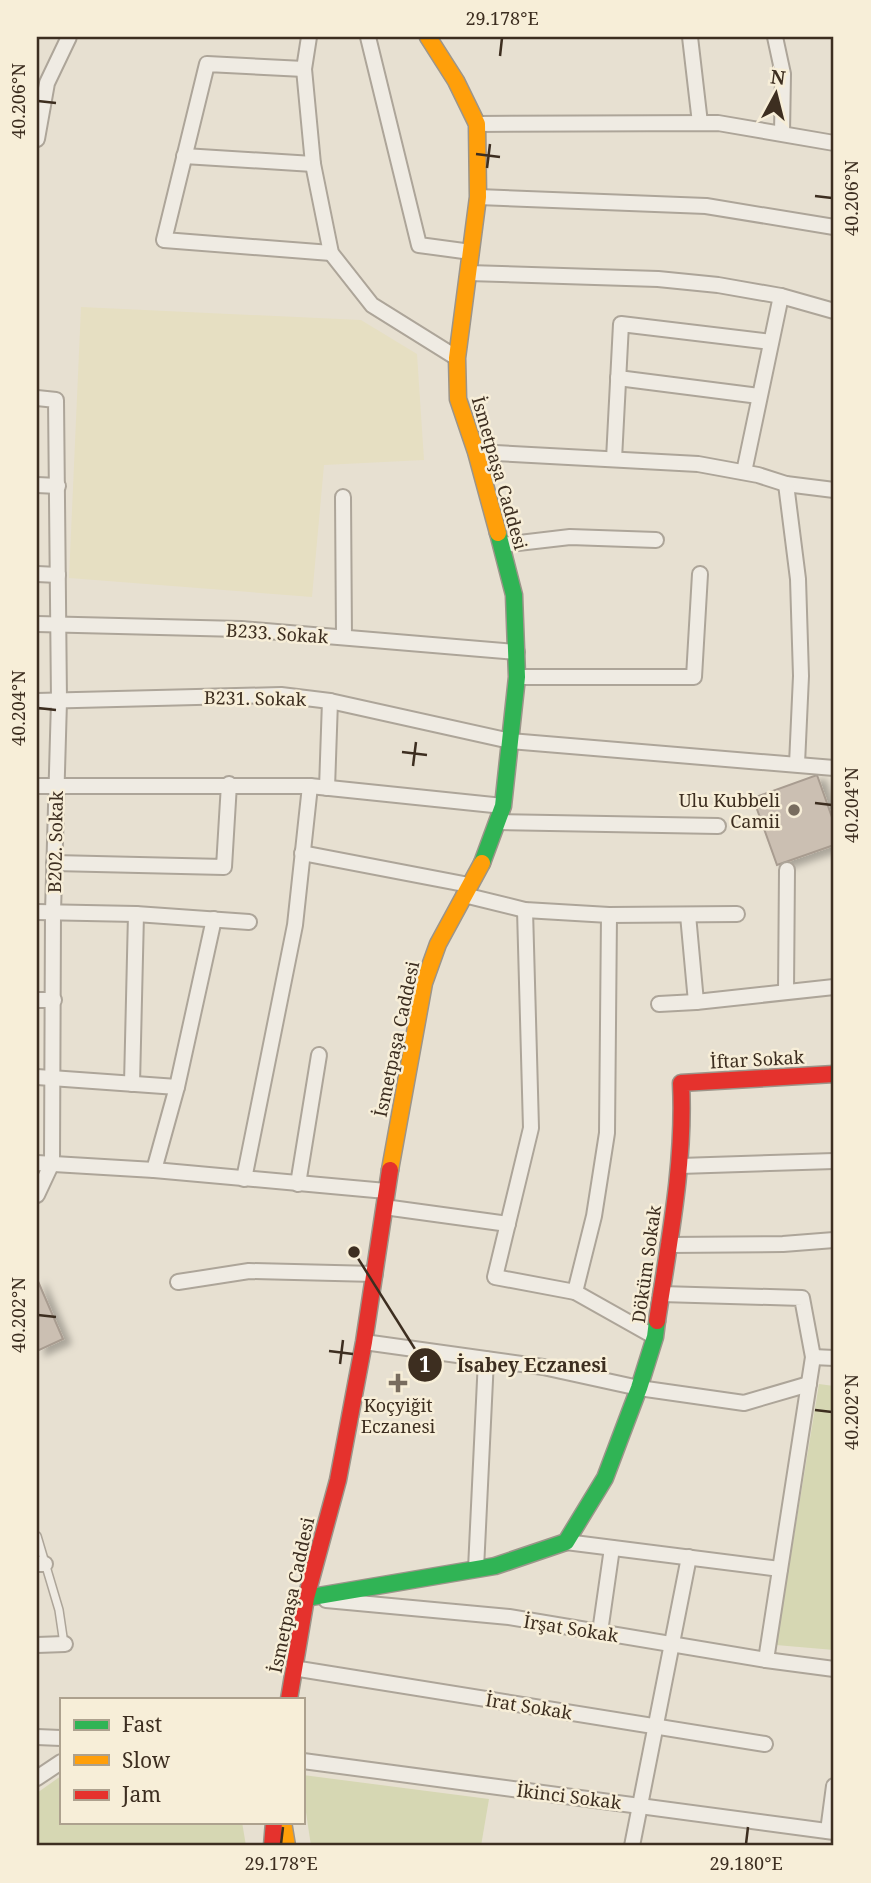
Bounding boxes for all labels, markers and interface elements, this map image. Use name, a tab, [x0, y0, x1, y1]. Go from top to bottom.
text: 29.178°E	[465, 6, 539, 30]
north arrow	[742, 60, 812, 130]
text: 40.206°N	[6, 63, 30, 139]
text: N	[769, 63, 787, 91]
text: 40.206°N	[839, 160, 863, 236]
street label: İsmetpaşa Caddesi	[467, 393, 533, 553]
street label: B233. Sokak	[225, 617, 329, 649]
text: 40.204°N	[6, 670, 30, 746]
street label: B231. Sokak	[204, 685, 307, 711]
text: 40.204°N	[839, 767, 863, 843]
place label: Ulu Kubbeli Camii	[679, 788, 780, 833]
street label: B202. Sokak	[42, 790, 68, 893]
marker: Ulu Kubbeli Camii	[786, 802, 802, 818]
street label: İsmetpaşa Caddesi	[368, 959, 424, 1119]
street label: İftar Sokak	[709, 1045, 805, 1073]
street label: Döküm Sokak	[626, 1203, 666, 1324]
text: 40.202°N	[6, 1277, 30, 1353]
callout: İsabey Eczanesi	[407, 1345, 621, 1385]
text: 1	[419, 1350, 431, 1378]
text: İsabey Eczanesi	[457, 1352, 608, 1378]
text: 40.202°N	[839, 1374, 863, 1450]
marker: Koçyiğit Eczanesi	[390, 1375, 406, 1391]
place label: Koçyiğit Eczanesi	[361, 1393, 435, 1438]
street label: İsmetpaşa Caddesi	[263, 1515, 319, 1675]
street label: İrşat Sokak	[522, 1609, 621, 1647]
street label: İrat Sokak	[484, 1687, 574, 1725]
legend	[60, 1698, 304, 1824]
text: Fast	[122, 1710, 162, 1738]
text: Slow	[122, 1746, 171, 1774]
street label: İkinci Sokak	[515, 1778, 623, 1814]
text: Jam	[121, 1780, 161, 1808]
text: 29.178°E	[244, 1851, 318, 1875]
text: 29.180°E	[709, 1851, 783, 1875]

